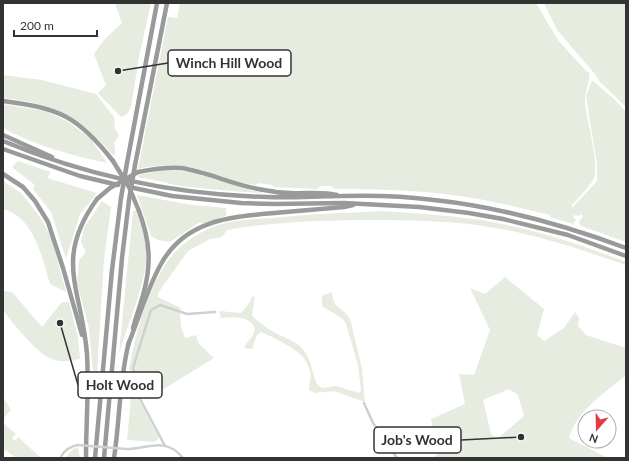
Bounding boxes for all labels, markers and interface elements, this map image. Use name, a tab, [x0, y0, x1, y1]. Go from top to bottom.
scale bar	[14, 12, 97, 38]
text: 200 m	[20, 18, 54, 33]
callout: Winch Hill Wood	[168, 50, 291, 76]
text: Winch Hill Wood	[176, 54, 282, 71]
callout: Holt Wood	[78, 372, 162, 398]
text: Holt Wood	[86, 376, 154, 393]
north arrow	[577, 409, 617, 449]
callout: Job's Wood	[374, 427, 461, 453]
text: Job's Wood	[381, 431, 453, 448]
text: N	[587, 431, 600, 446]

